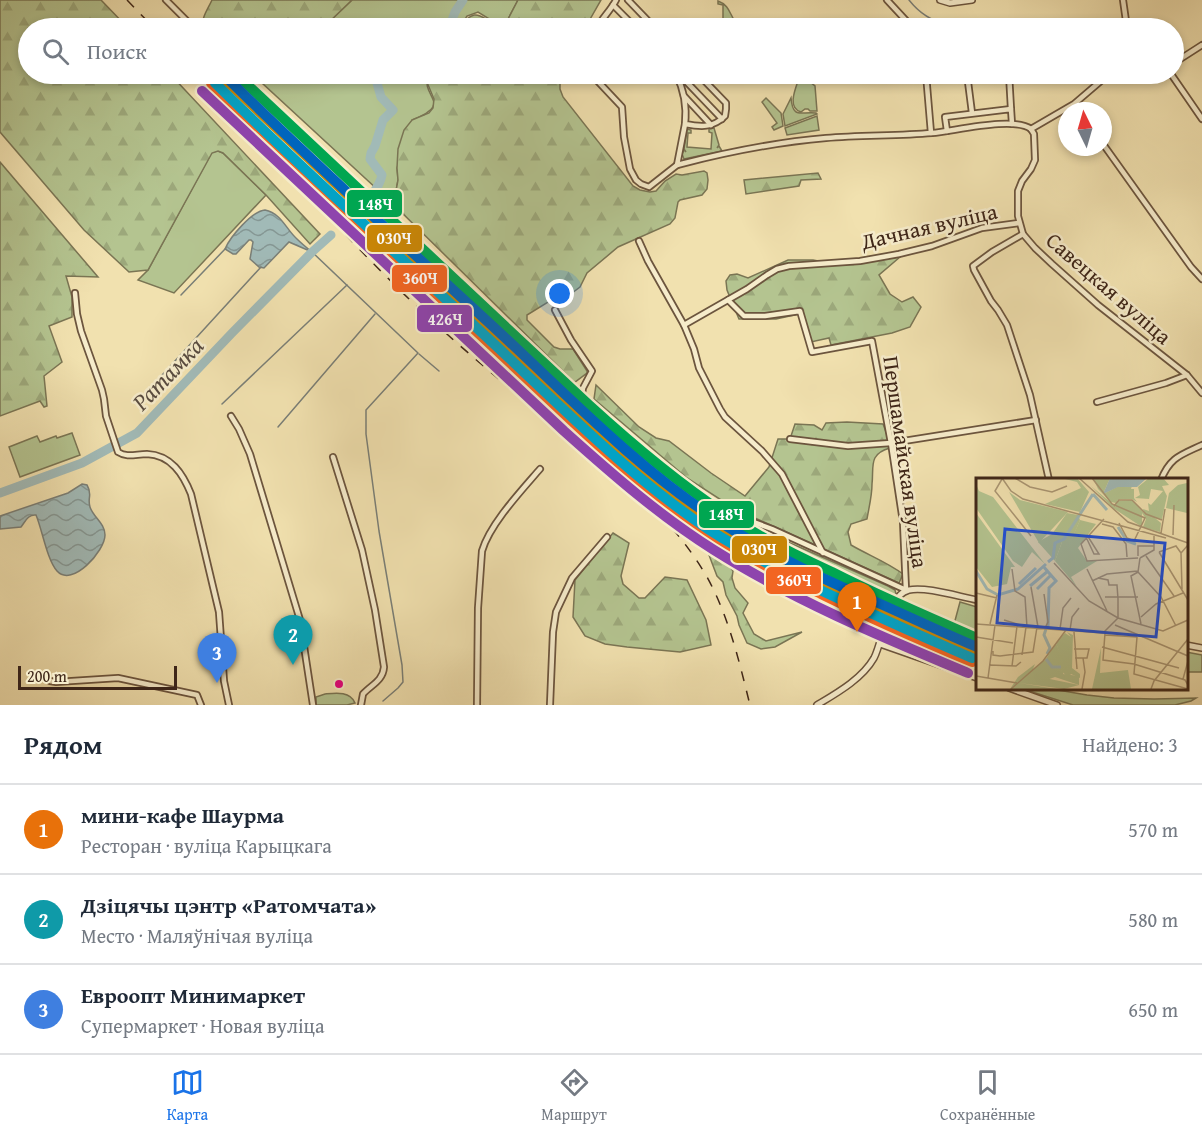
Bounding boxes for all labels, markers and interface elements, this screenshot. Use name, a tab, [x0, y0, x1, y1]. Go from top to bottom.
search box	[18, 18, 1184, 84]
icon: search	[39, 35, 72, 68]
text: Поиск	[87, 35, 147, 67]
north arrow	[1058, 102, 1112, 156]
line badge: 148Ч	[346, 189, 403, 218]
text: 148Ч	[357, 192, 393, 216]
street label: Дачная вуліца	[857, 195, 1001, 257]
line badge: 030Ч	[366, 224, 423, 253]
street label: Савецкая вуліца	[1039, 224, 1179, 352]
text: 030Ч	[376, 226, 412, 250]
line badge: 360Ч	[391, 264, 448, 293]
text: 360Ч	[402, 266, 438, 290]
your location	[545, 279, 574, 308]
line badge: 426Ч	[416, 304, 473, 333]
text: 426Ч	[427, 307, 463, 331]
water label: Ратамка	[123, 329, 212, 419]
street label: Першамайская вуліца	[875, 354, 937, 571]
inset map	[976, 478, 1187, 690]
line badge: 148Ч	[698, 500, 755, 529]
text: 148Ч	[708, 502, 744, 526]
line badge: 030Ч	[731, 535, 788, 564]
text: 030Ч	[741, 537, 777, 561]
line badge: 360Ч	[765, 566, 822, 595]
text: 360Ч	[776, 568, 812, 592]
pin: 1	[838, 582, 876, 632]
pin: 2	[274, 616, 312, 665]
pin: 3	[198, 634, 236, 683]
scale bar	[18, 663, 177, 690]
text: 200 m	[27, 664, 67, 688]
unlabelled marker	[333, 678, 345, 690]
text: Рядом	[24, 725, 102, 764]
text: Найдено: 3	[1082, 730, 1178, 759]
text: мини-кафе Шаурма	[81, 799, 284, 831]
text: 1	[38, 815, 49, 844]
text: 570 m	[1128, 815, 1178, 844]
text: Ресторан · вуліца Карыцкага	[81, 831, 332, 860]
text: Дзіцячы цэнтр «Ратомчата»	[81, 889, 376, 921]
text: 2	[38, 905, 49, 934]
text: 580 m	[1128, 905, 1178, 934]
text: Место · Маляўнічая вуліца	[81, 921, 313, 950]
text: Евроопт Минимаркет	[81, 979, 305, 1011]
text: 3	[38, 995, 49, 1024]
text: 650 m	[1128, 995, 1178, 1024]
text: Супермаркет · Новая вуліца	[81, 1011, 325, 1040]
tab: Карта	[167, 1066, 208, 1126]
tab: Маршрут	[541, 1066, 607, 1126]
tab: Сохранённые	[940, 1066, 1035, 1126]

